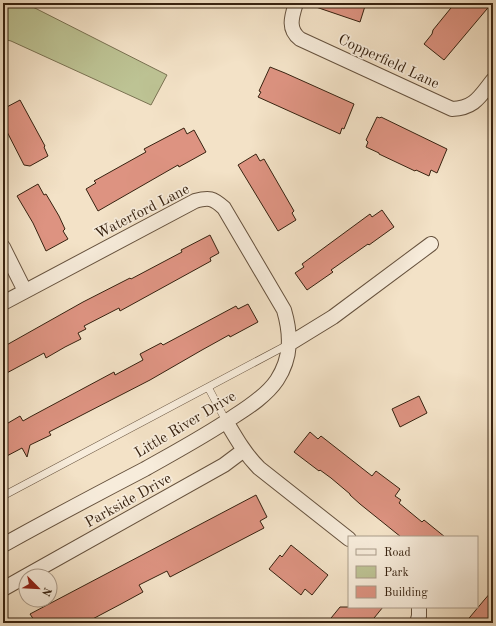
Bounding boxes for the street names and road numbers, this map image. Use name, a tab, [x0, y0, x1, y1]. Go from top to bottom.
street label: Copperfield Lane	[336, 32, 441, 92]
street label: Waterford Lane	[93, 182, 192, 243]
street label: Little River Drive	[133, 389, 239, 461]
street label: Parkside Drive	[83, 471, 175, 531]

